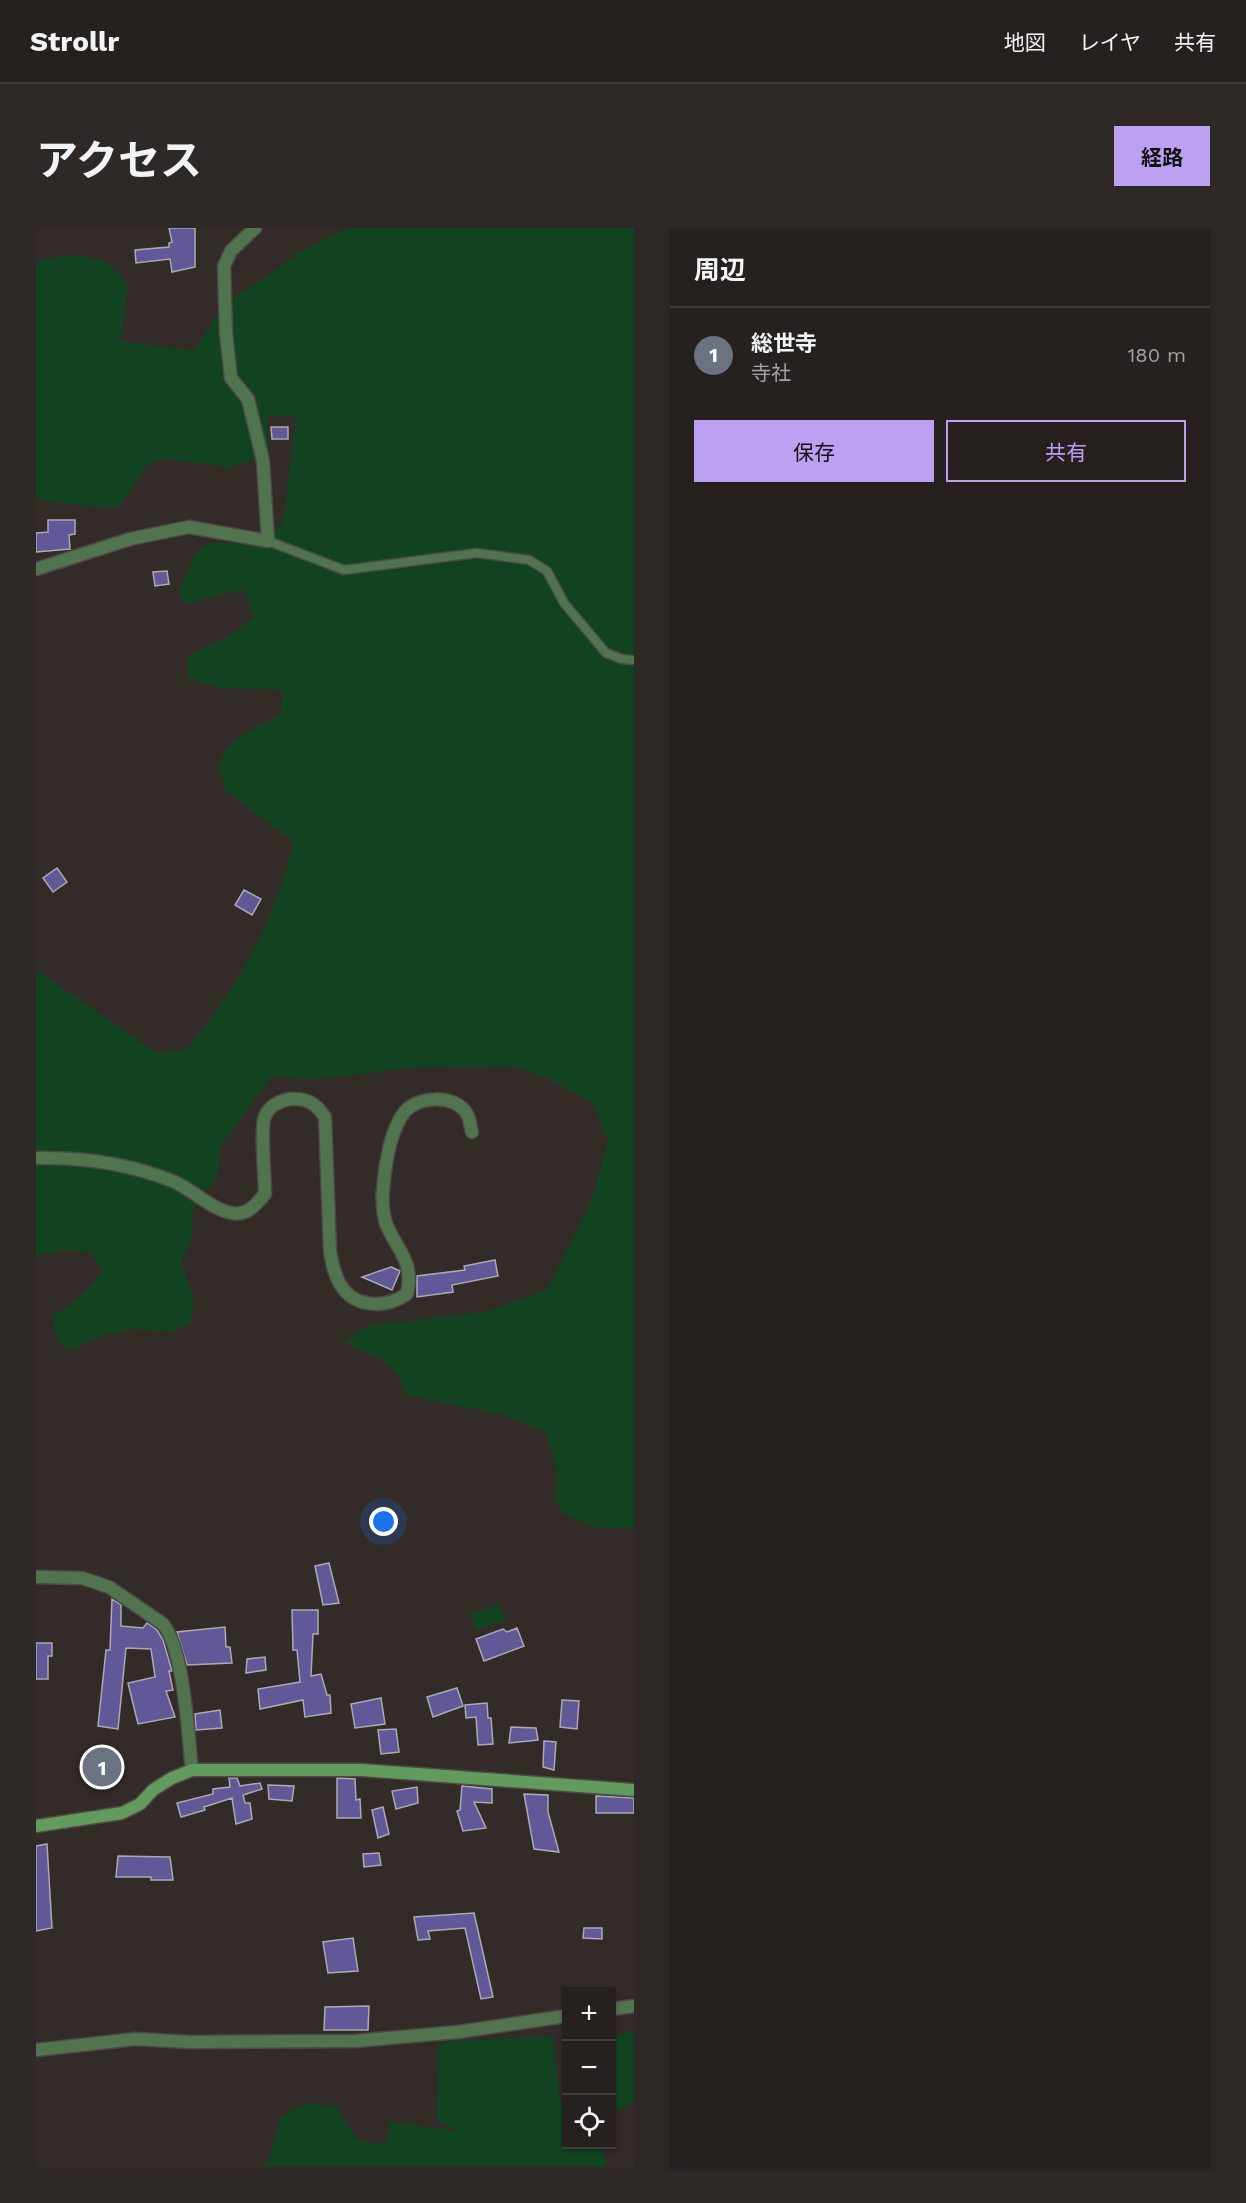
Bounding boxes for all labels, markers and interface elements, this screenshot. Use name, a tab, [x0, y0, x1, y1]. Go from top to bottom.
text: Strollr	[30, 25, 119, 58]
text: 地図	[1004, 30, 1046, 55]
text: レイヤ	[1079, 30, 1141, 55]
text: 共有	[1174, 30, 1216, 55]
button: 経路	[1114, 126, 1210, 186]
text: アクセス	[36, 136, 202, 185]
text: 周辺	[694, 255, 746, 285]
text: 総世寺	[751, 331, 817, 356]
text: 1	[709, 343, 718, 367]
text: 180 m	[1128, 343, 1186, 367]
text: 寺社	[751, 361, 791, 385]
button: 保存	[694, 420, 934, 482]
button: 共有	[946, 420, 1186, 482]
your location	[369, 1507, 398, 1536]
pin: 1	[82, 1744, 122, 1790]
map controls	[562, 1987, 616, 2149]
button: +	[562, 1987, 616, 2041]
button: −	[562, 2041, 616, 2095]
button: locate	[562, 2095, 616, 2149]

